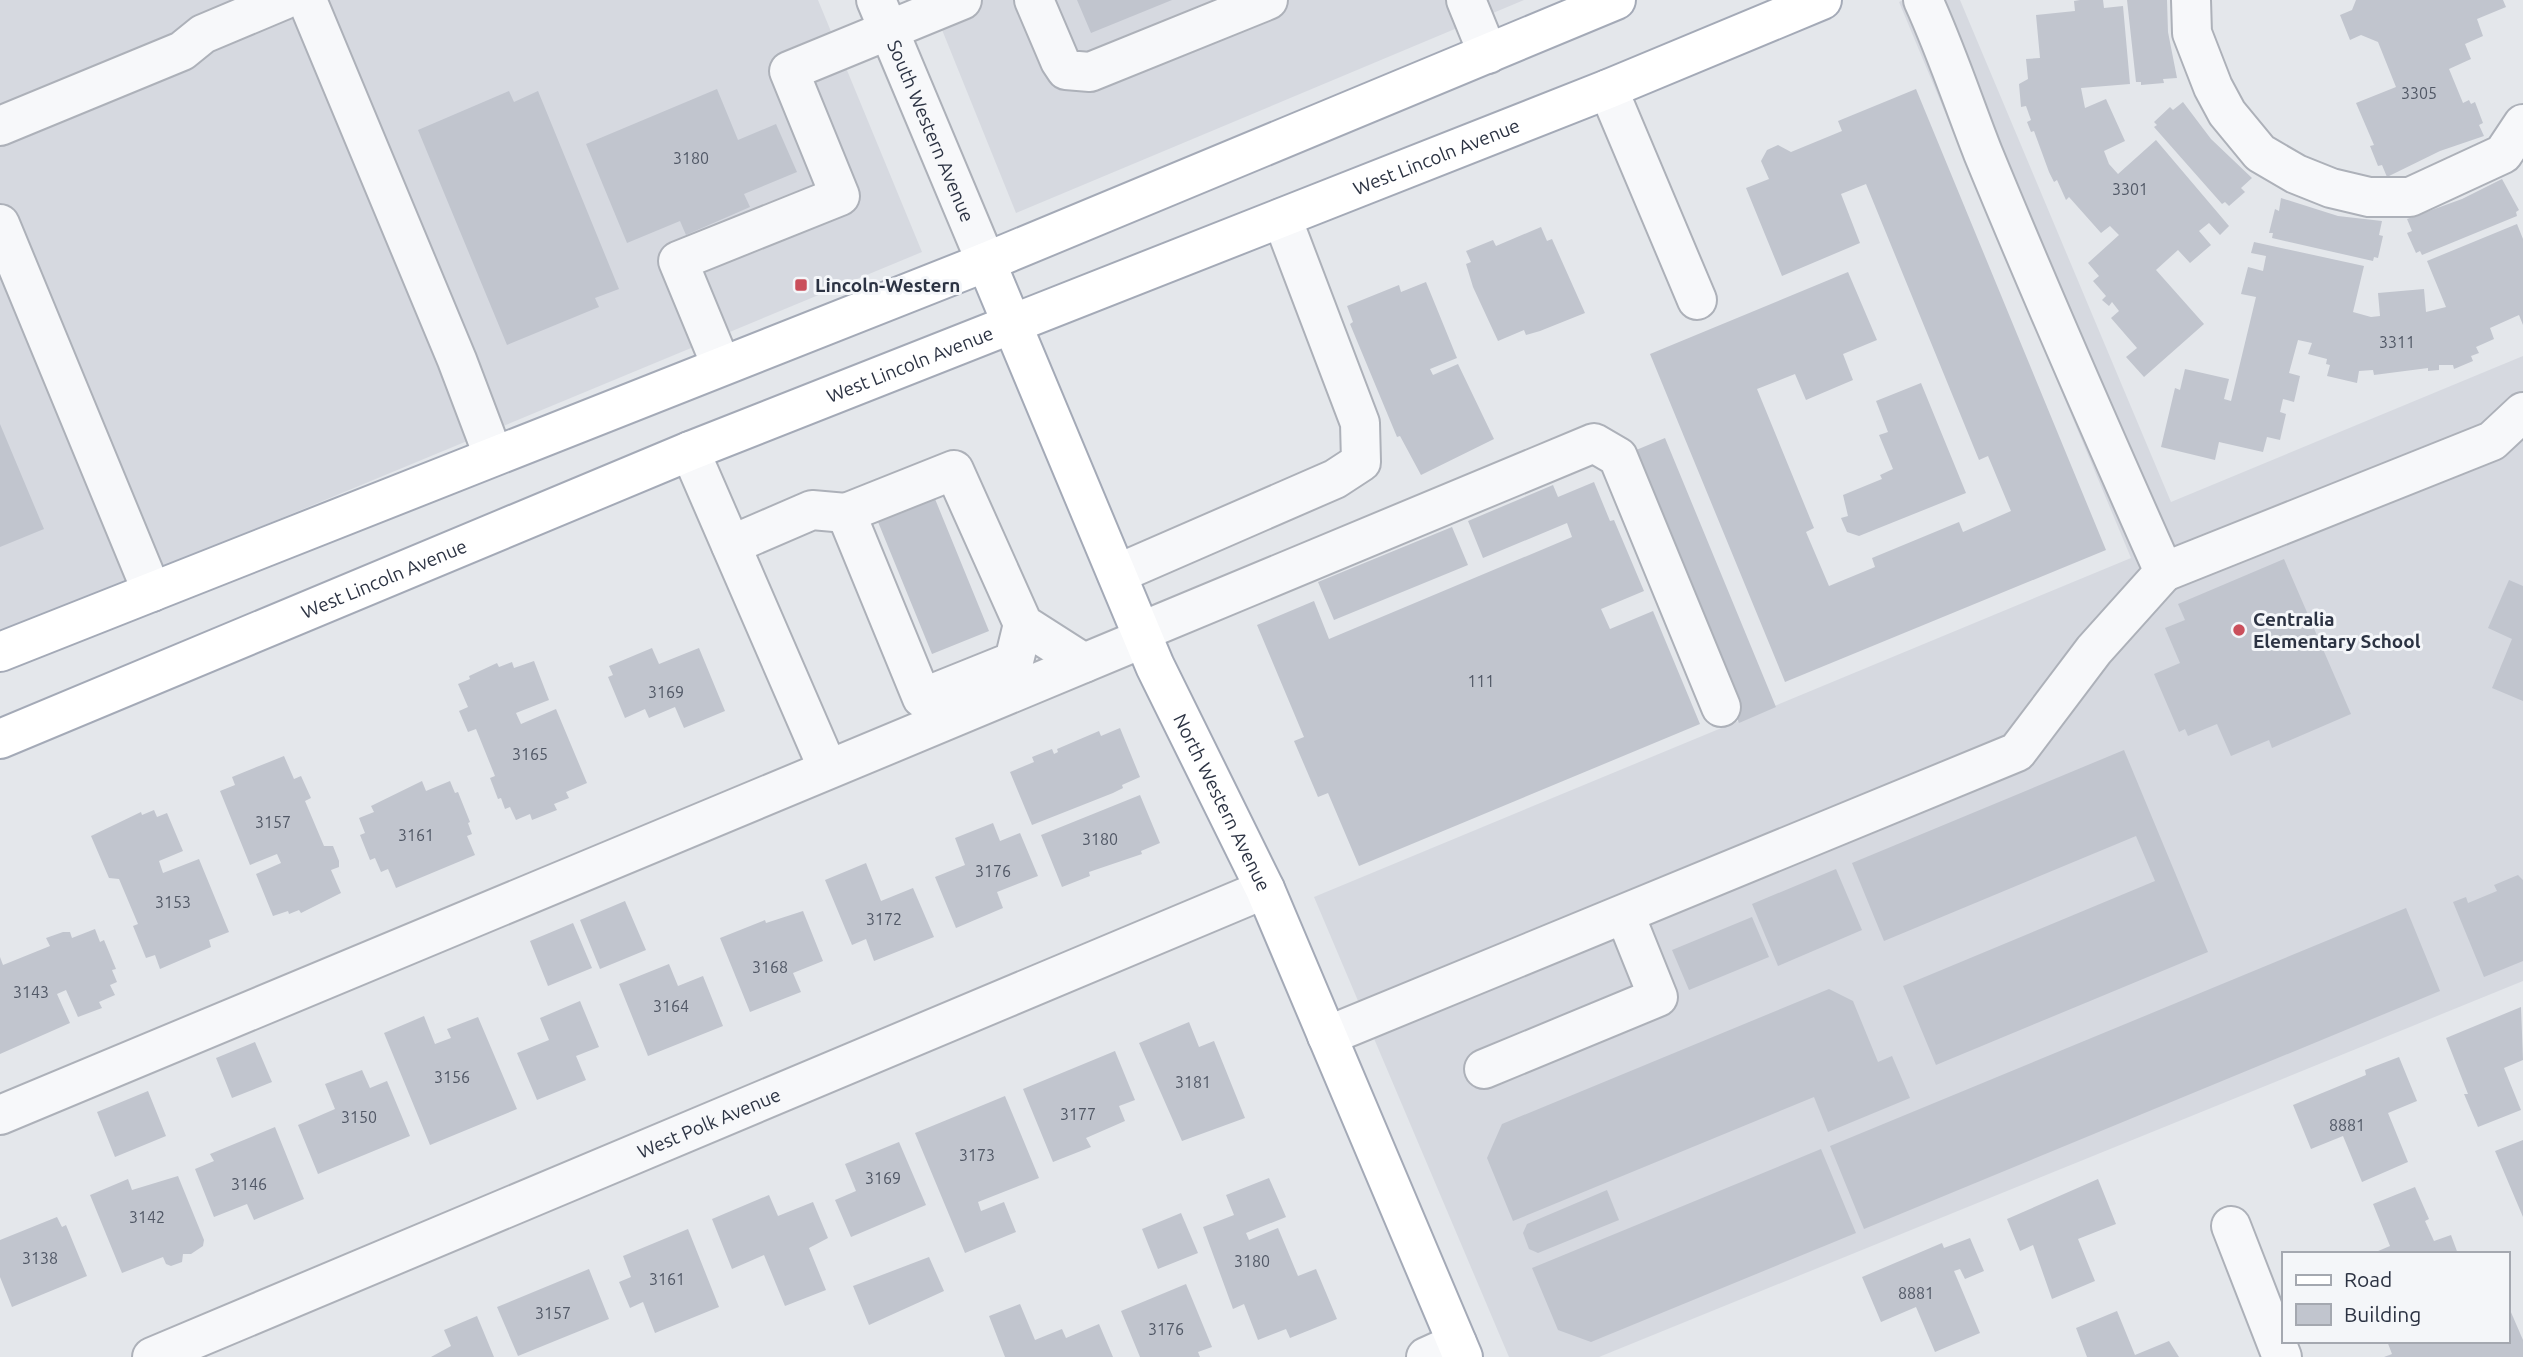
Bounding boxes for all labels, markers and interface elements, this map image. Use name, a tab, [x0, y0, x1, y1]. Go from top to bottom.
street label: South Western Avenue	[883, 37, 979, 225]
house number: 3305	[2401, 84, 2437, 102]
street label: West Lincoln Avenue	[1350, 114, 1523, 199]
house number: 3180	[673, 149, 709, 167]
house number: 3301	[2112, 180, 2148, 198]
place label: Lincoln-Western	[815, 274, 960, 296]
marker: Lincoln-Western	[793, 277, 809, 293]
street label: West Lincoln Avenue	[823, 322, 996, 407]
house number: 3311	[2379, 333, 2415, 351]
street label: West Lincoln Avenue	[298, 534, 470, 623]
place label: Centralia Elementary School	[2253, 608, 2421, 652]
marker: Centralia Elementary School	[2231, 622, 2247, 638]
house number: 111	[1467, 672, 1495, 690]
house number: 3169	[648, 683, 684, 701]
street label: North Western Avenue	[1169, 710, 1275, 895]
house number: 3165	[512, 745, 548, 763]
house number: 3157	[255, 813, 291, 831]
house number: 3161	[398, 826, 434, 844]
house number: 3180	[1082, 830, 1118, 848]
house number: 3176	[975, 862, 1011, 880]
house number: 3153	[155, 893, 191, 911]
house number: 3172	[866, 910, 902, 928]
house number: 3168	[752, 958, 788, 976]
house number: 3143	[13, 983, 49, 1001]
house number: 3164	[653, 997, 689, 1015]
house number: 3156	[434, 1068, 470, 1086]
house number: 3181	[1175, 1073, 1211, 1091]
street label: West Polk Avenue	[634, 1083, 784, 1163]
house number: 3177	[1060, 1105, 1096, 1123]
house number: 3150	[341, 1108, 377, 1126]
house number: 8881	[2329, 1116, 2365, 1134]
house number: 3173	[959, 1146, 995, 1164]
house number: 3169	[865, 1169, 901, 1187]
house number: 3146	[231, 1175, 267, 1193]
house number: 3142	[129, 1208, 165, 1226]
house number: 3138	[22, 1249, 58, 1267]
house number: 3180	[1234, 1252, 1270, 1270]
legend	[2282, 1252, 2509, 1343]
text: Road	[2344, 1267, 2392, 1291]
house number: 3161	[649, 1270, 685, 1288]
house number: 8881	[1898, 1284, 1934, 1302]
text: Building	[2344, 1302, 2421, 1326]
house number: 3157	[535, 1304, 571, 1322]
house number: 3176	[1148, 1320, 1184, 1338]

